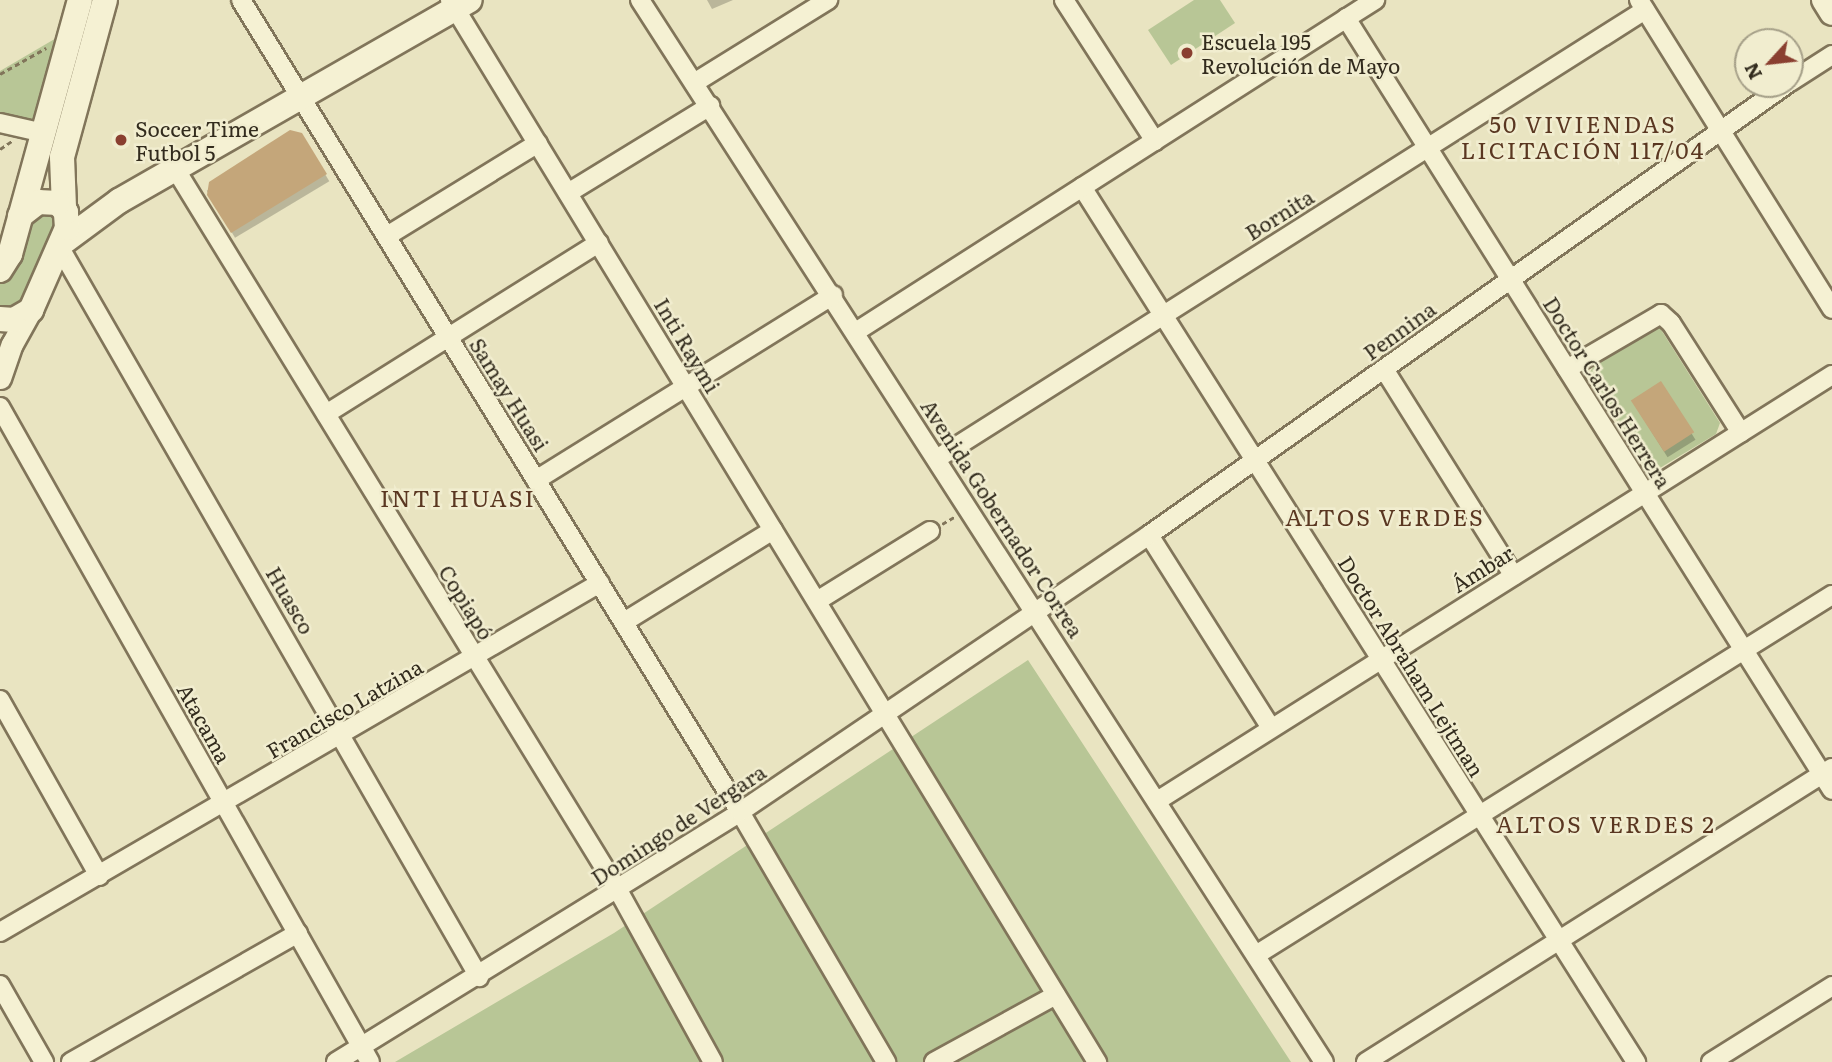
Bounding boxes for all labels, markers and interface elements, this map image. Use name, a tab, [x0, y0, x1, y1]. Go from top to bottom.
place label: Escuela 195 Revolución de Mayo	[1201, 28, 1400, 78]
north arrow	[1734, 28, 1804, 98]
marker: Escuela 195 Revolución de Mayo	[1179, 45, 1195, 61]
text: N	[1736, 58, 1768, 85]
district label: 50 VIVIENDAS LICITACIÓN 117/04	[1463, 109, 1703, 163]
place label: Soccer Time Futbol 5	[135, 115, 259, 165]
marker: Soccer Time Futbol 5	[113, 132, 129, 148]
street label: Bornita	[1240, 183, 1318, 245]
street label: Doctor Carlos Herrera	[1539, 292, 1677, 492]
street label: Inti Raymi	[650, 293, 726, 397]
street label: Pennina	[1358, 295, 1440, 365]
street label: Samay Huasi	[465, 333, 555, 455]
street label: Avenida Gobernador Correa	[916, 394, 1090, 642]
district label: INTI HUASI	[381, 483, 535, 511]
district label: ALTOS VERDES	[1287, 502, 1483, 530]
street label: Ámbar	[1446, 539, 1518, 597]
street label: Doctor Abraham Lejtman	[1334, 551, 1490, 781]
street label: Copiapó	[434, 560, 500, 644]
street label: Huasco	[262, 562, 320, 638]
street label: Francisco Latzina	[261, 653, 427, 763]
street label: Atacama	[173, 679, 237, 767]
street label: Domingo de Vergara	[586, 758, 770, 890]
district label: ALTOS VERDES 2	[1498, 809, 1714, 837]

